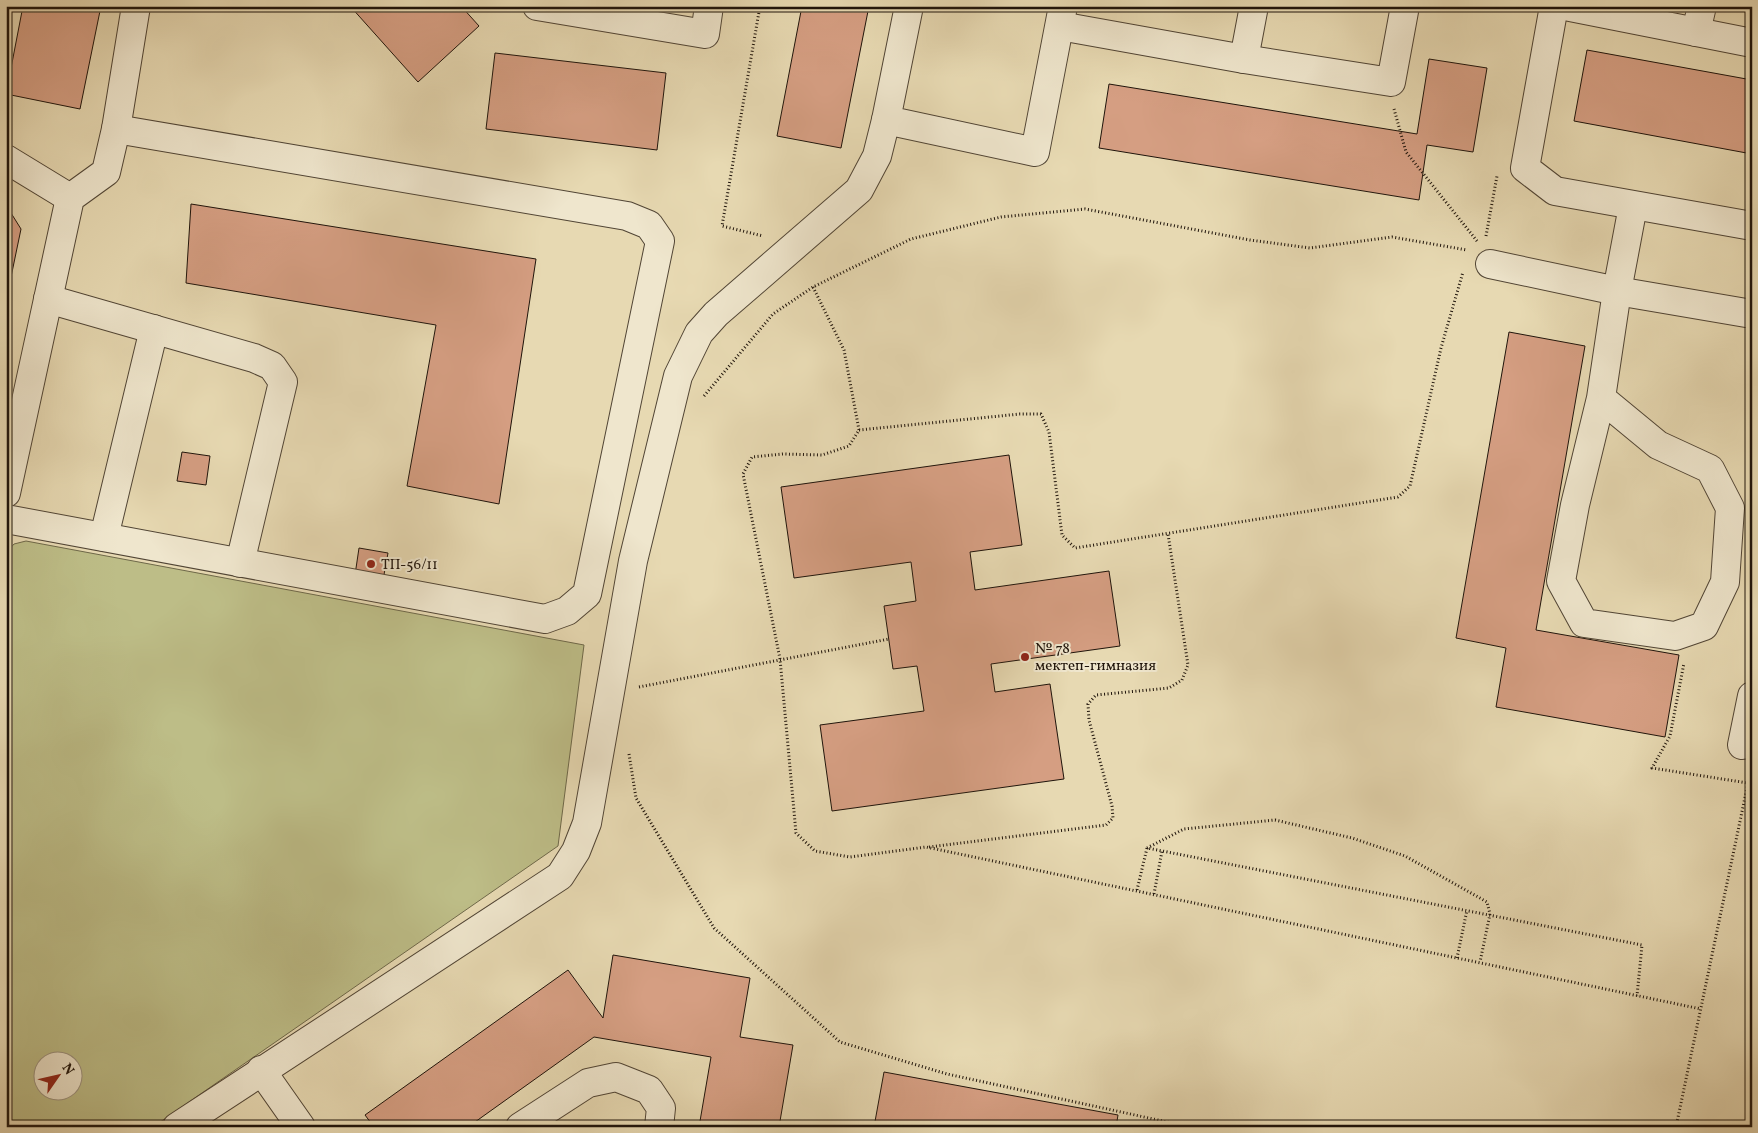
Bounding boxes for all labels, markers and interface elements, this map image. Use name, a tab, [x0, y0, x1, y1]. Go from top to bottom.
place label: ТП-56/11	[381, 555, 438, 576]
marker: ТП-56/11	[365, 558, 377, 570]
place label: № 78 мектеп-гимназия	[1035, 639, 1156, 677]
marker: № 78 мектеп-гимназия	[1019, 651, 1031, 663]
north arrow	[32, 1050, 82, 1100]
text: N	[57, 1060, 78, 1079]

